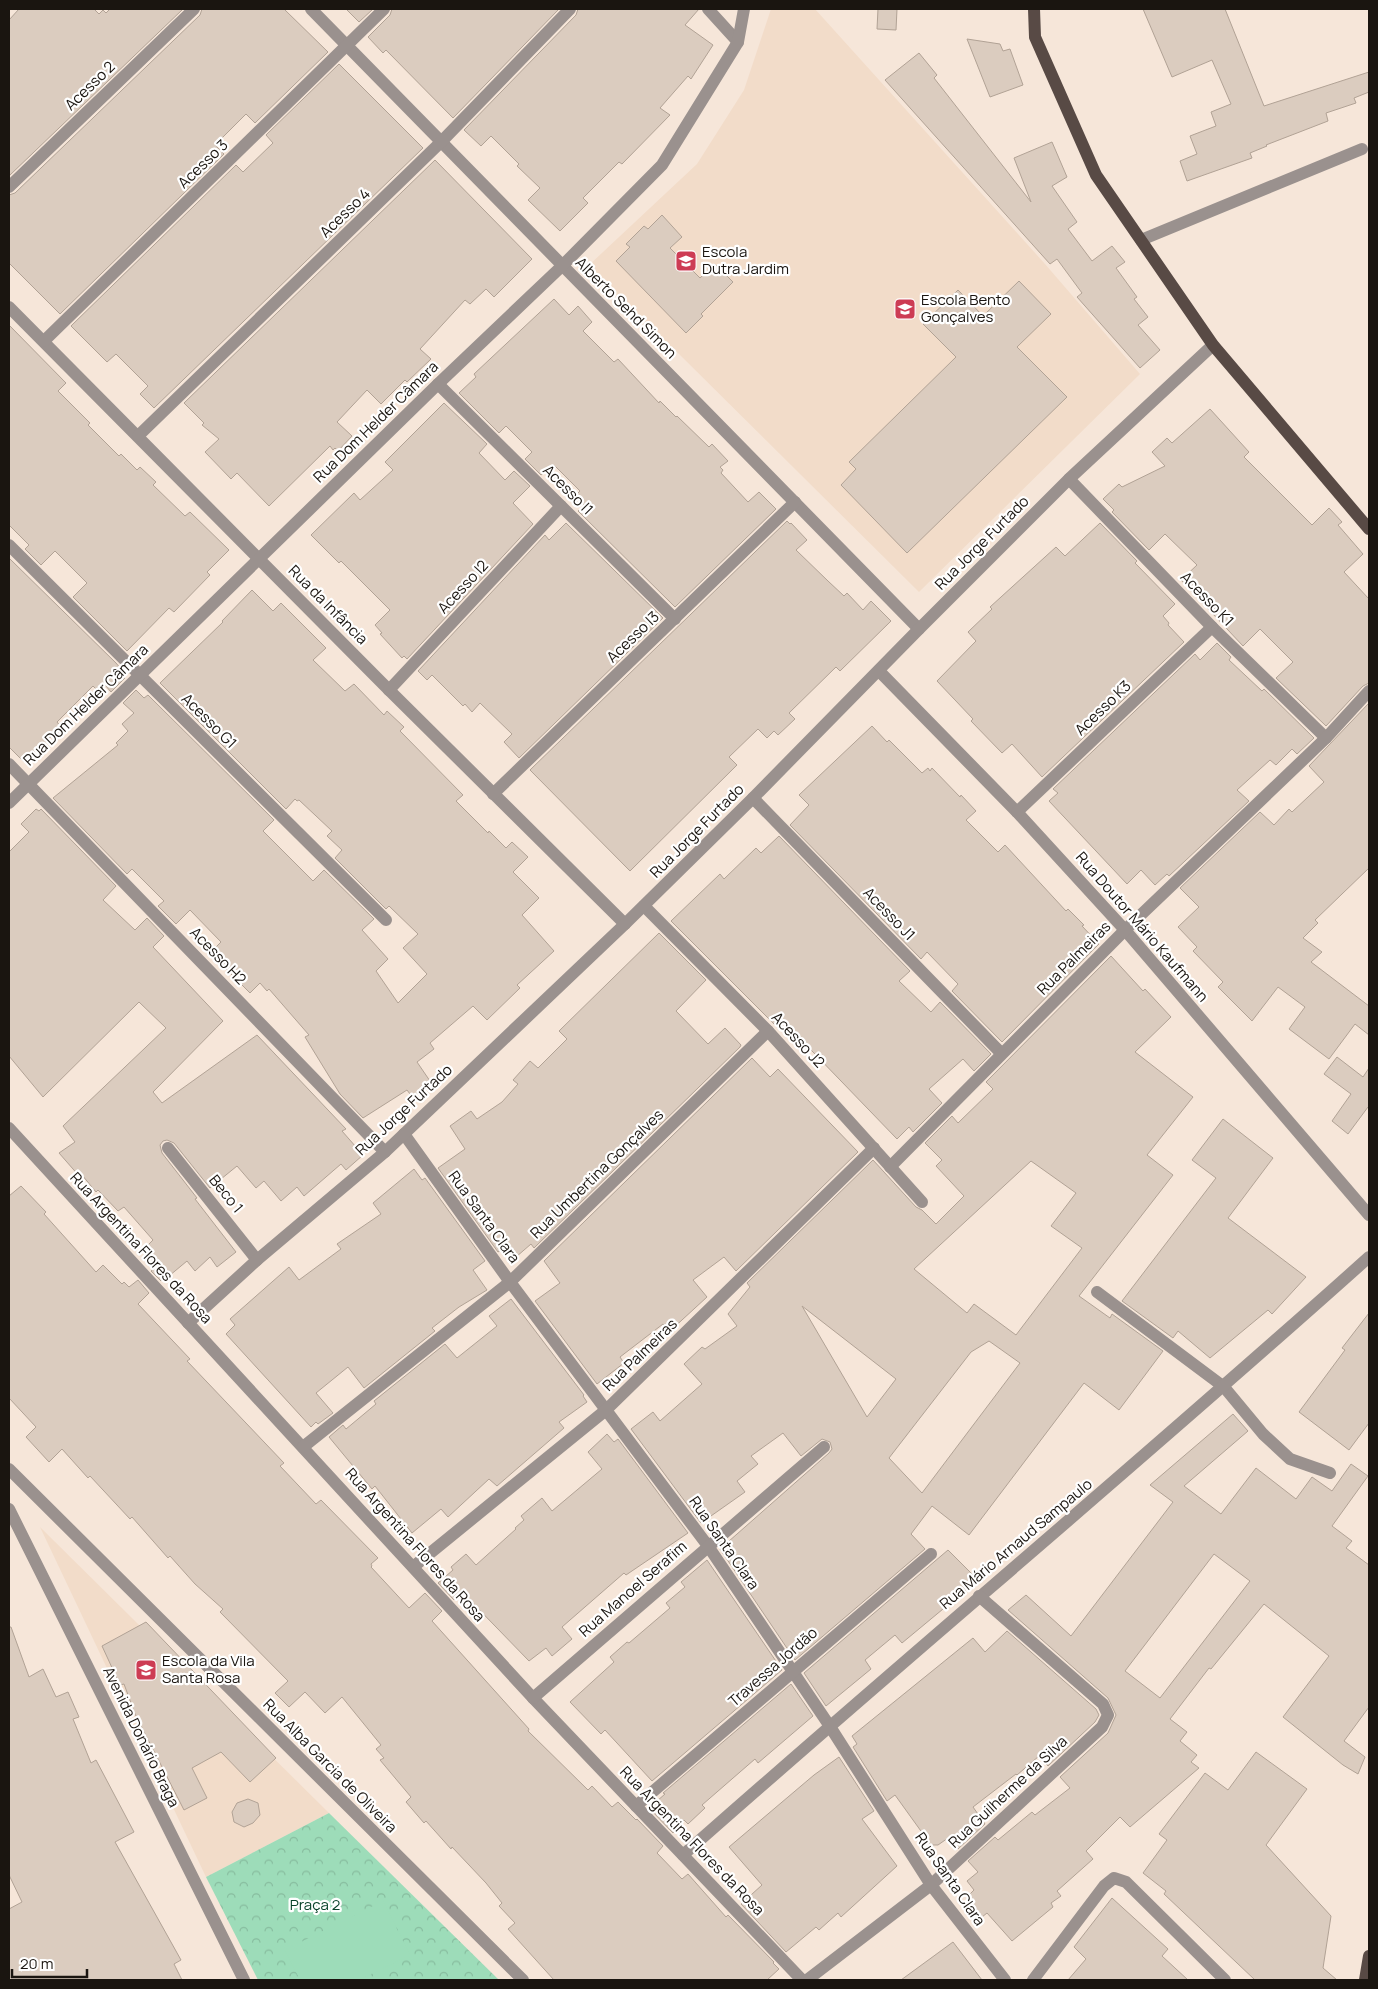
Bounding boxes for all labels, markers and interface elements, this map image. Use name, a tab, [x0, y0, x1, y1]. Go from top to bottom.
street label: Acesso 2	[60, 56, 119, 115]
street label: Acesso 3	[173, 134, 232, 193]
street label: Acesso 4	[315, 183, 375, 242]
place label: Escola Dutra Jardim	[702, 241, 789, 279]
school or university icon: Escola Dutra Jardim	[674, 249, 698, 273]
street label: Alberto Sehd Simon	[571, 252, 682, 363]
place label: Escola Bento Gonçalves	[921, 289, 1011, 327]
school or university icon: Escola Bento Gonçalves	[893, 297, 917, 321]
street label: Rua Dom Helder Câmara	[308, 356, 443, 487]
street label: Acesso I1	[539, 460, 598, 519]
street label: Rua Jorge Furtado	[930, 491, 1033, 594]
street label: Acesso I2	[432, 555, 493, 618]
street label: Rua da Infância	[284, 560, 373, 649]
street label: Acesso K1	[1176, 567, 1239, 631]
street label: Acesso I3	[602, 606, 664, 667]
street label: Rua Dom Helder Câmara	[18, 639, 153, 770]
street label: Acesso K3	[1070, 675, 1136, 740]
street label: Acesso G1	[177, 688, 242, 753]
street label: Rua Jorge Furtado	[645, 779, 748, 882]
street label: Rua Doutor Mário Kaufmann	[1071, 847, 1214, 1006]
street label: Acesso J1	[859, 882, 920, 945]
street label: Rua Palmeiras	[1032, 916, 1115, 999]
street label: Acesso H2	[186, 922, 251, 989]
street label: Acesso J2	[767, 1007, 830, 1072]
street label: Rua Jorge Furtado	[351, 1059, 457, 1160]
street label: Rua Umbertina Gonçalves	[525, 1104, 668, 1243]
street label: Rua Santa Clara	[444, 1166, 525, 1267]
street label: Rua Argentina Flores da Rosa	[66, 1167, 217, 1328]
street label: Beco 1	[204, 1170, 248, 1217]
street label: Rua Palmeiras	[598, 1313, 682, 1396]
street label: Rua Argentina Flores da Rosa	[341, 1463, 490, 1626]
street label: Rua Mário Arnaud Sampaulo	[935, 1473, 1097, 1614]
street label: Rua Santa Clara	[684, 1492, 764, 1594]
street label: Rua Manoel Serafim	[574, 1536, 691, 1641]
street label: Travessa Jordão	[724, 1622, 822, 1711]
place label: Escola da Vila Santa Rosa	[162, 1650, 255, 1688]
school or university icon: Escola da Vila Santa Rosa	[134, 1658, 158, 1682]
street label: Avenida Donário Braga	[98, 1663, 185, 1811]
street label: Rua Alba Garcia de Oliveira	[259, 1694, 402, 1837]
street label: Rua Guilherme da Silva	[944, 1731, 1072, 1852]
street label: Rua Argentina Flores da Rosa	[615, 1761, 769, 1920]
street label: Rua Santa Clara	[910, 1828, 990, 1930]
park label: Praça 2	[290, 1894, 340, 1915]
scale bar	[12, 1946, 88, 1978]
text: 20 m	[20, 1953, 53, 1974]

